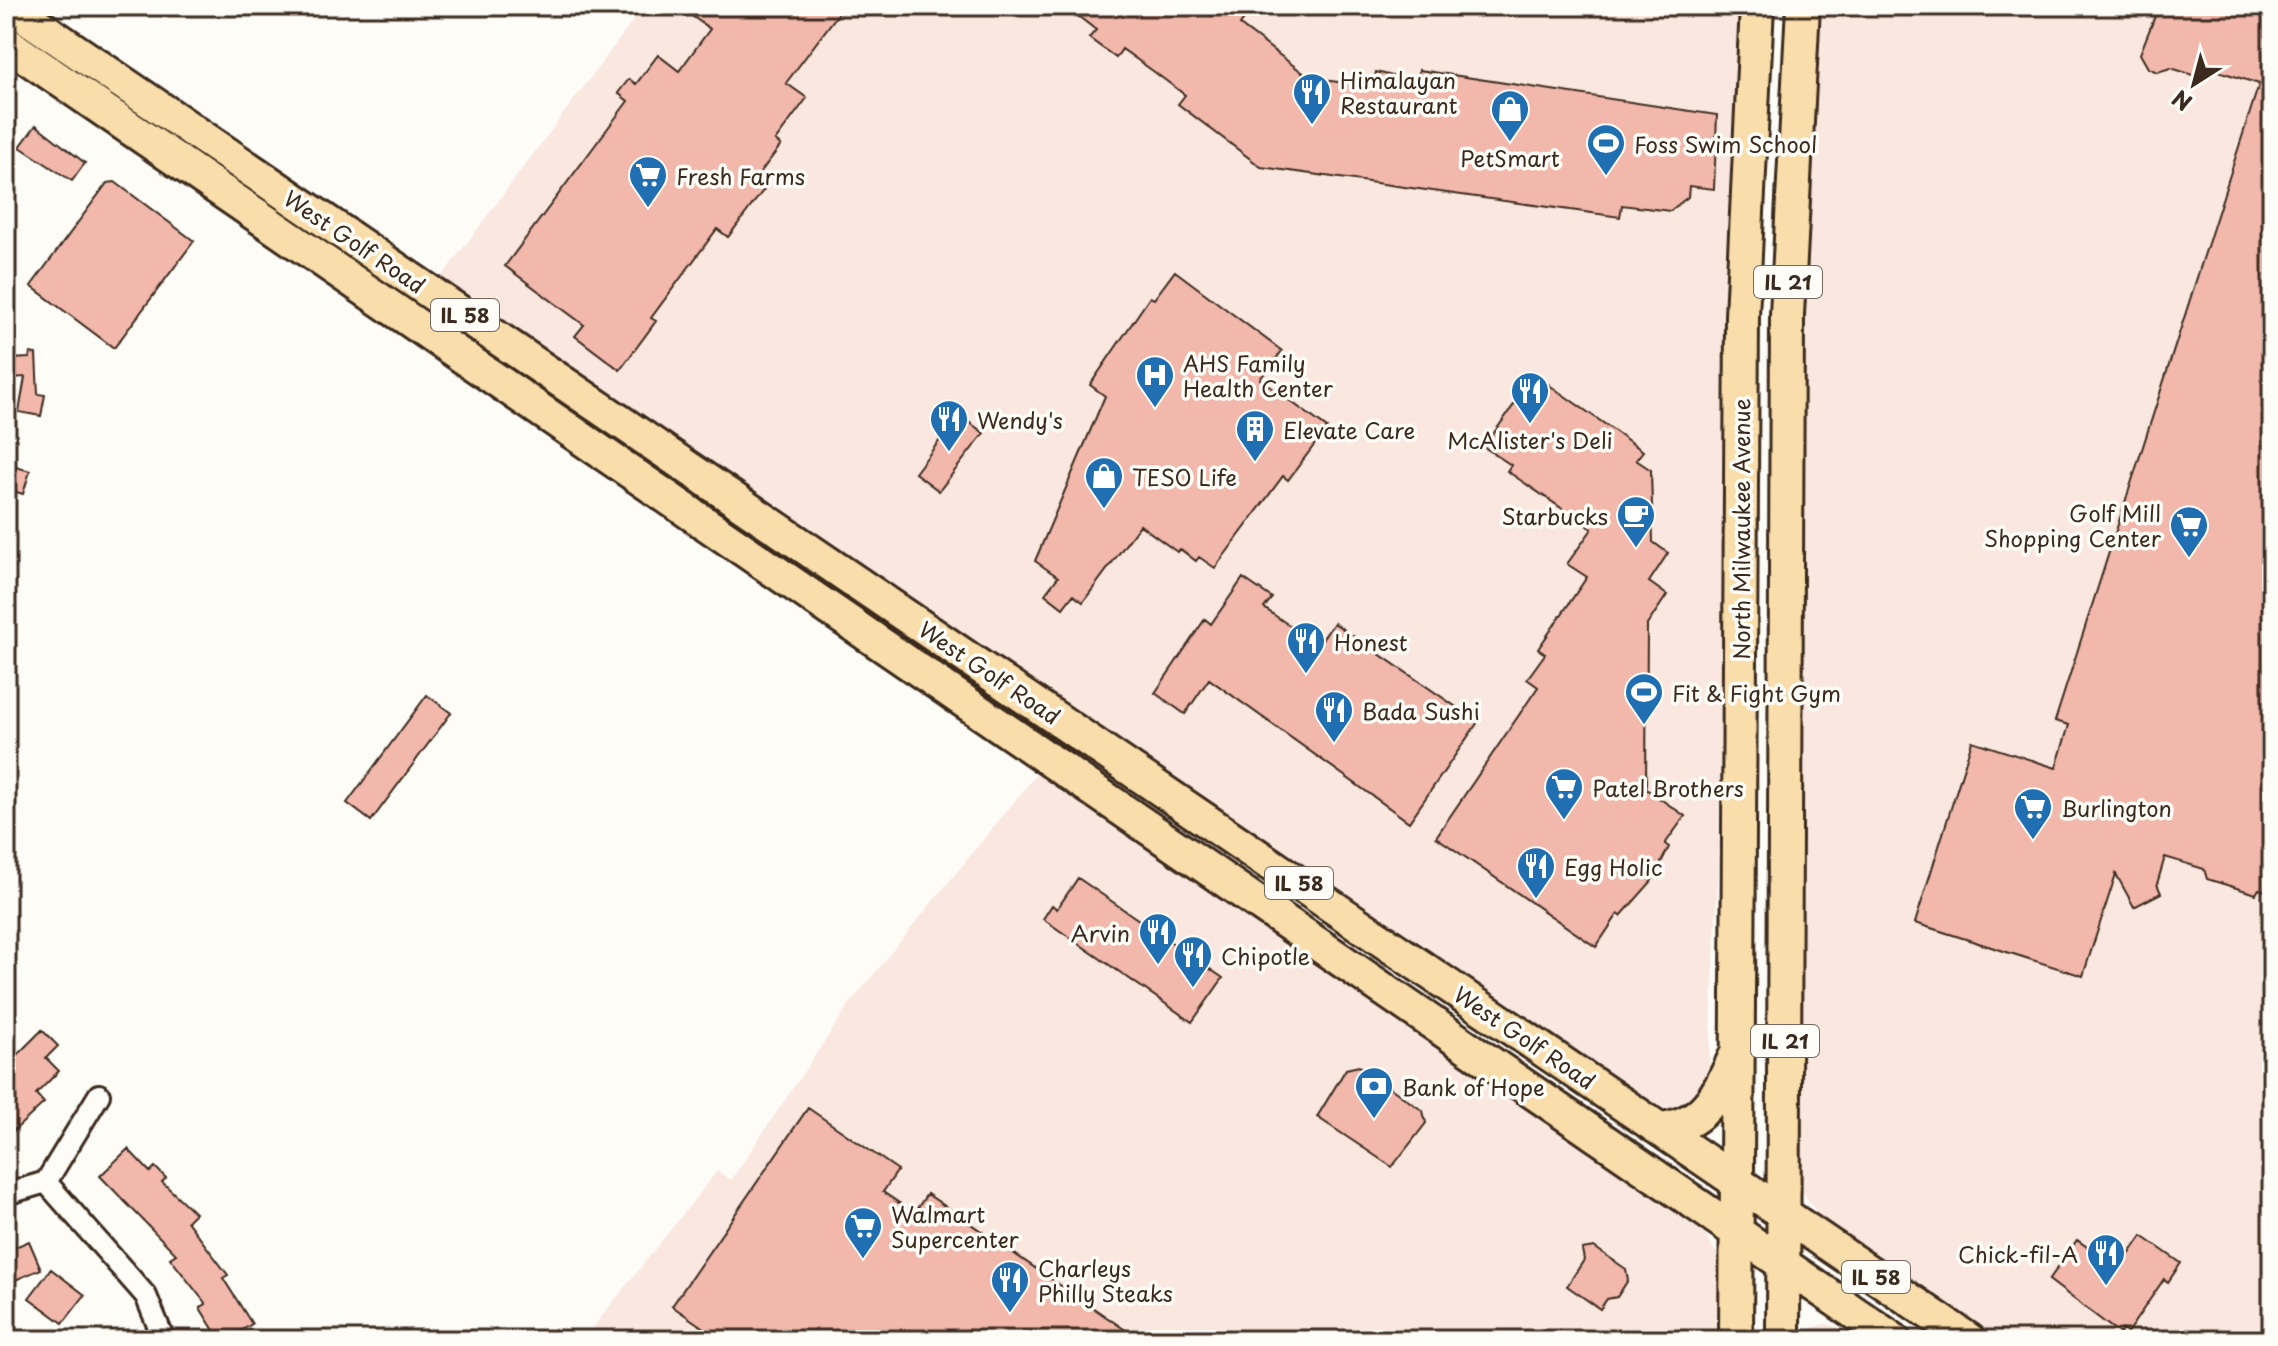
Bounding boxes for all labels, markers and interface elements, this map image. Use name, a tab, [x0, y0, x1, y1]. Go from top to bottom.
north arrow	[2154, 44, 2234, 124]
place label: Himalayan Restaurant	[1340, 63, 1458, 121]
restaurant icon: Himalayan Restaurant	[1291, 71, 1333, 126]
text: N	[2165, 83, 2198, 120]
shop icon: PetSmart	[1489, 88, 1531, 143]
sports icon: Foss Swim School	[1585, 122, 1627, 177]
place label: Foss Swim School	[1634, 127, 1817, 160]
place label: PetSmart	[1460, 141, 1560, 174]
supermarket icon: Fresh Farms	[627, 154, 669, 209]
place label: Fresh Farms	[676, 159, 805, 192]
street label: West Golf Road	[278, 181, 432, 301]
road number: IL 21	[1754, 266, 1822, 298]
road number: IL 58	[431, 299, 499, 331]
place label: AHS Family Health Center	[1183, 346, 1334, 404]
hospital icon: AHS Family Health Center	[1134, 354, 1176, 409]
restaurant icon: McAlister's Deli	[1509, 370, 1551, 425]
restaurant icon: Wendy's	[928, 398, 970, 453]
street label: North Milwaukee Avenue	[1724, 398, 1757, 660]
place label: Wendy's	[977, 403, 1063, 436]
building icon: Elevate Care	[1234, 408, 1276, 463]
place label: Elevate Care	[1283, 413, 1415, 446]
place label: McAlister's Deli	[1447, 423, 1613, 456]
shop icon: TESO Life	[1083, 455, 1125, 510]
place label: TESO Life	[1132, 460, 1237, 493]
cafe icon: Starbucks	[1615, 494, 1657, 549]
place label: Golf Mill Shopping Center	[1984, 496, 2162, 554]
place label: Starbucks	[1501, 499, 1608, 532]
supermarket icon: Golf Mill Shopping Center	[2168, 504, 2210, 559]
street label: West Golf Road	[913, 612, 1067, 732]
restaurant icon: Honest	[1285, 620, 1327, 675]
place label: Honest	[1334, 625, 1408, 658]
sports icon: Fit & Fight Gym	[1623, 671, 1665, 726]
place label: Fit & Fight Gym	[1672, 676, 1841, 709]
restaurant icon: Bada Sushi	[1313, 689, 1355, 744]
place label: Bada Sushi	[1362, 694, 1480, 727]
supermarket icon: Patel Brothers	[1543, 766, 1585, 821]
place label: Patel Brothers	[1592, 771, 1744, 804]
supermarket icon: Burlington	[2012, 786, 2054, 841]
place label: Burlington	[2061, 791, 2172, 824]
restaurant icon: Egg Holic	[1515, 845, 1557, 900]
place label: Egg Holic	[1564, 850, 1662, 883]
road number: IL 58	[1265, 867, 1333, 899]
restaurant icon: Arvin	[1137, 911, 1179, 966]
place label: Arvin	[1071, 916, 1130, 949]
restaurant icon: Chipotle	[1172, 934, 1214, 989]
place label: Chipotle	[1221, 939, 1310, 972]
street label: West Golf Road	[1448, 977, 1602, 1097]
road number: IL 21	[1751, 1025, 1819, 1057]
bank icon: Bank of Hope	[1353, 1065, 1395, 1120]
place label: Bank of Hope	[1402, 1070, 1545, 1103]
place label: Walmart Supercenter	[891, 1197, 1020, 1255]
supermarket icon: Walmart Supercenter	[842, 1205, 884, 1260]
restaurant icon: Chick-fil-A	[2085, 1232, 2127, 1287]
place label: Chick-fil-A	[1958, 1237, 2078, 1270]
place label: Charleys Philly Steaks	[1038, 1251, 1173, 1309]
restaurant icon: Charleys Philly Steaks	[989, 1259, 1031, 1314]
road number: IL 58	[1842, 1261, 1910, 1293]

